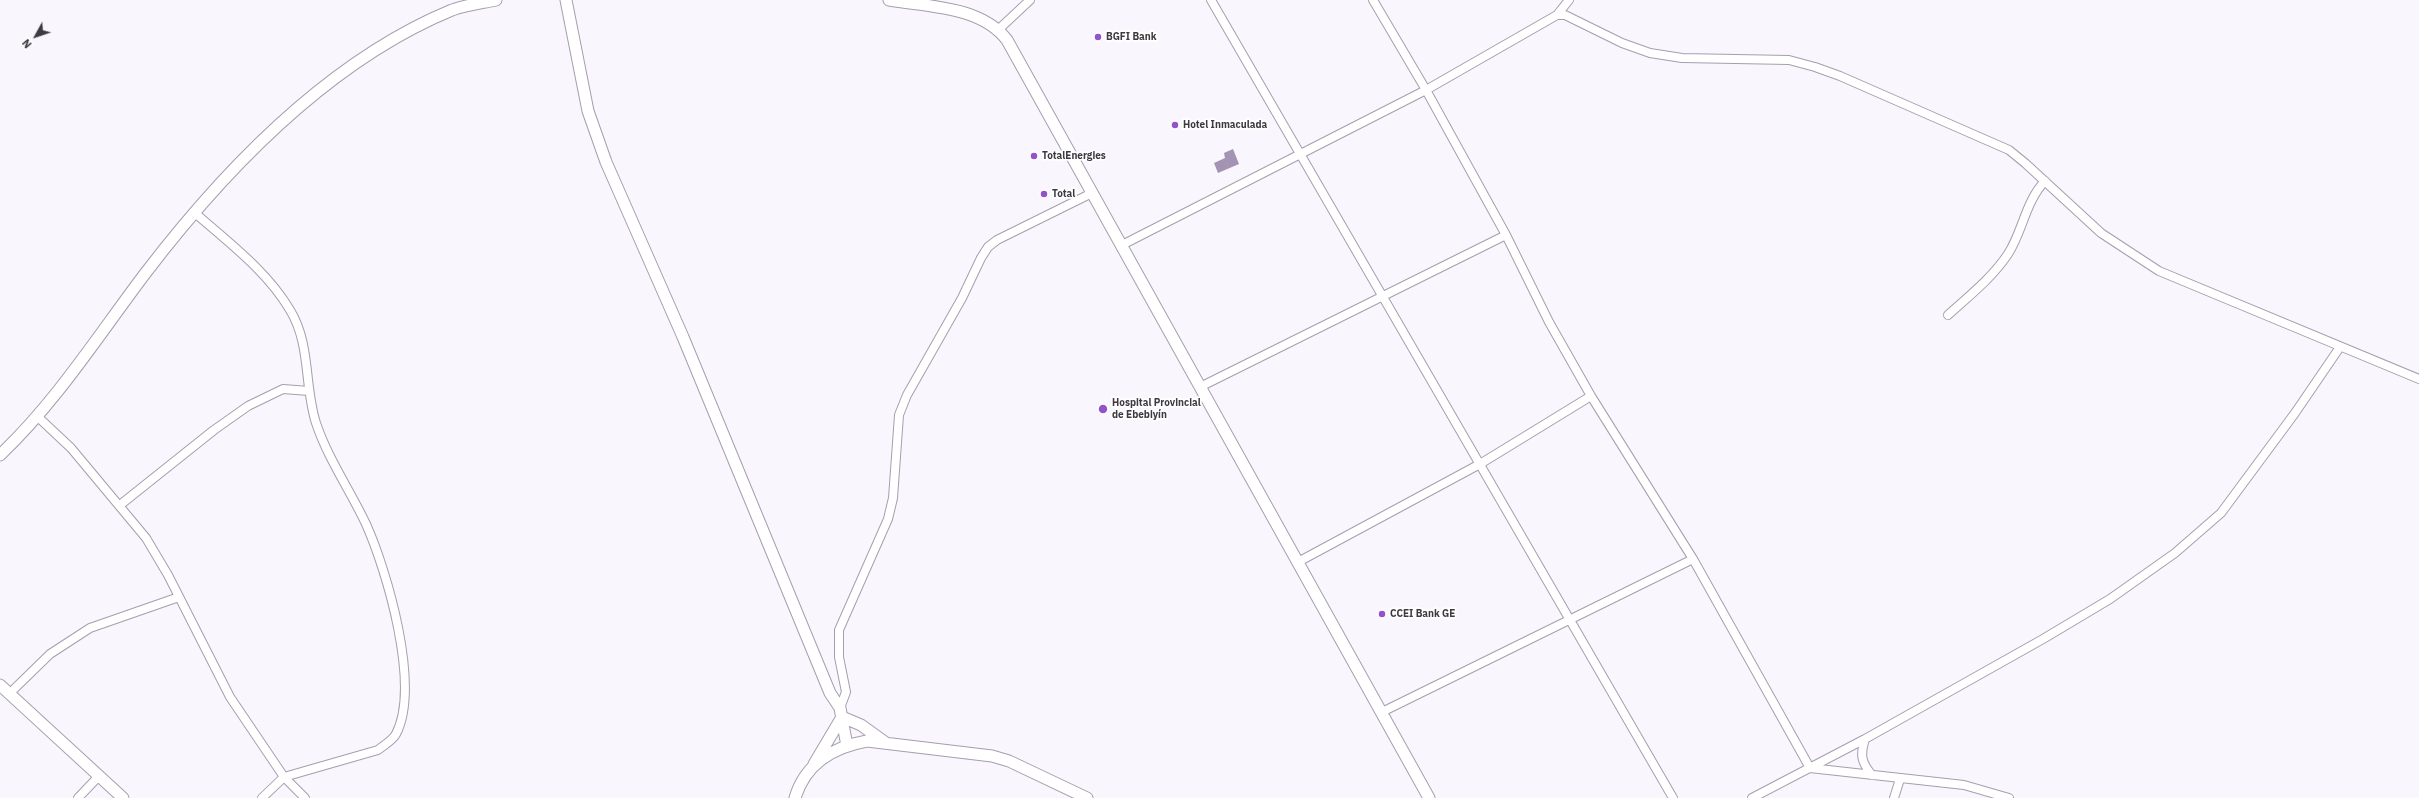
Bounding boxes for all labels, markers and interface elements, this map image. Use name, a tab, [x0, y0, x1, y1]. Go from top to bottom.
north arrow	[16, 16, 56, 56]
place label: BGFI Bank	[1106, 31, 1156, 43]
marker: BGFI Bank	[1093, 32, 1103, 42]
text: N	[19, 36, 35, 51]
place label: Hotel Inmaculada	[1183, 119, 1267, 131]
marker: Hotel Inmaculada	[1170, 120, 1180, 130]
place label: TotalEnergies	[1042, 150, 1106, 162]
marker: TotalEnergies	[1029, 151, 1039, 161]
place label: Total	[1052, 188, 1075, 200]
marker: Total	[1039, 189, 1049, 199]
place label: Hospital Provincial de Ebebiyín	[1112, 397, 1201, 420]
marker: Hospital Provincial de Ebebiyín	[1097, 403, 1109, 415]
place label: CCEI Bank GE	[1390, 608, 1455, 620]
marker: CCEI Bank GE	[1377, 609, 1387, 619]

